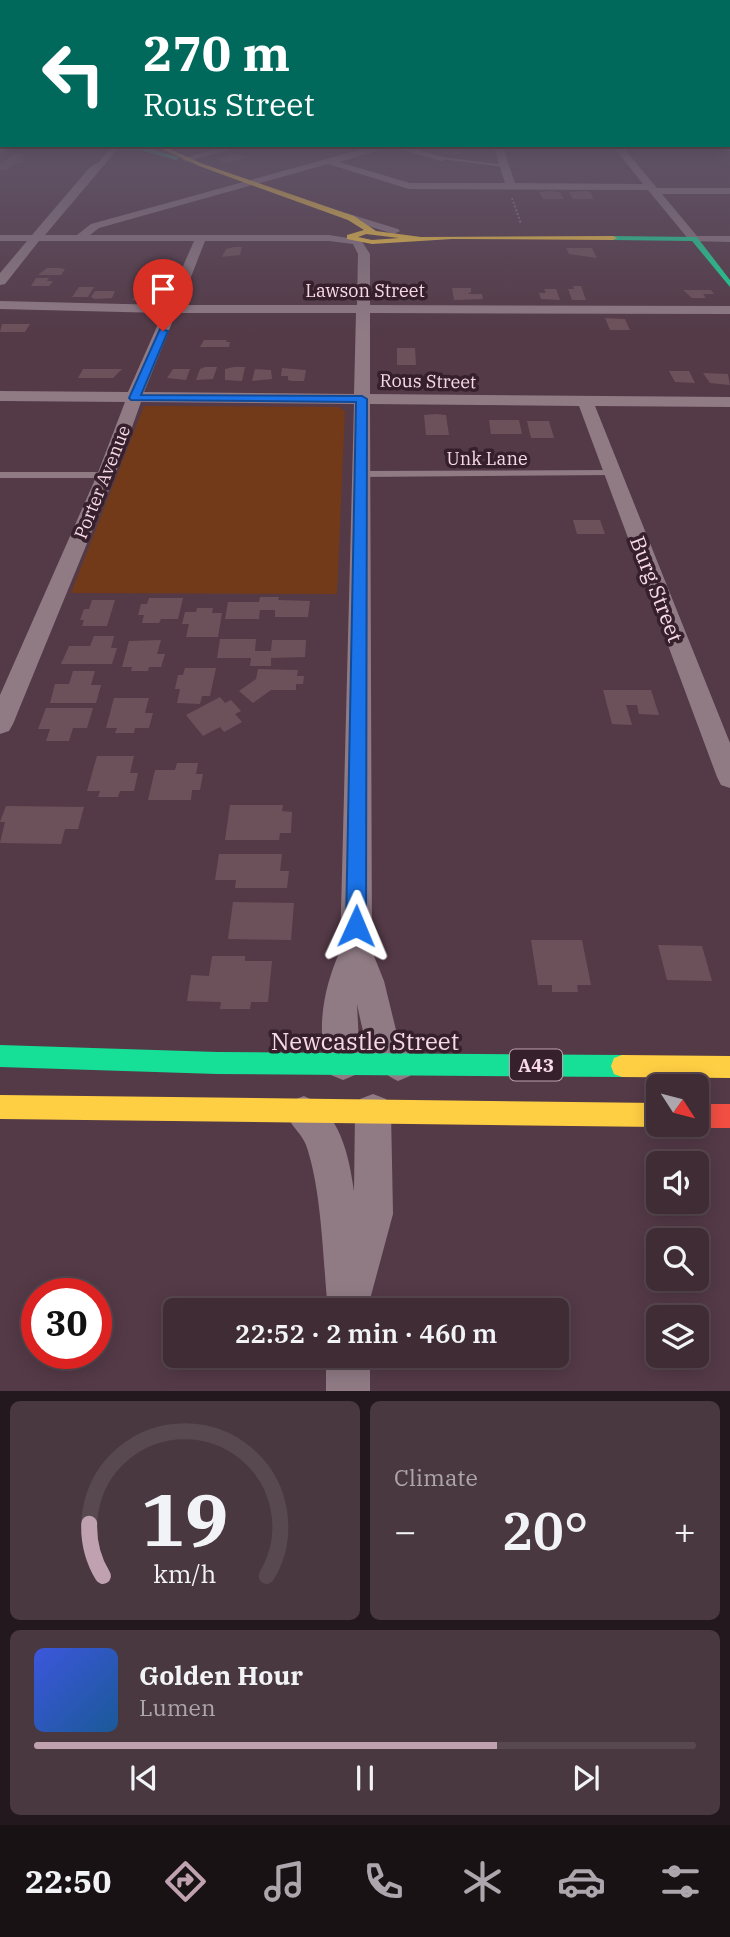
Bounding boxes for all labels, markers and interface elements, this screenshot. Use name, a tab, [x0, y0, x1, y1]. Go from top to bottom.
text: 270 m	[143, 21, 290, 84]
icon: left	[28, 28, 119, 119]
text: Rous Street	[143, 83, 315, 125]
pin	[133, 259, 193, 331]
icon: arrive	[144, 270, 182, 308]
street label: Lawson Street	[305, 279, 425, 302]
street label: Rous Street	[379, 369, 477, 393]
street label: Porter Avenue	[69, 422, 135, 542]
street label: Unk Lane	[446, 447, 528, 470]
street label: Burg Street	[624, 532, 690, 646]
position arrow	[319, 889, 393, 963]
street label: Newcastle Street	[271, 1025, 459, 1057]
road number: A43	[510, 1050, 562, 1080]
north arrow	[646, 1074, 709, 1138]
map controls	[646, 1074, 709, 1368]
button: sound	[646, 1151, 709, 1214]
button: search	[646, 1228, 709, 1291]
speed limit sign: 30	[21, 1278, 112, 1369]
button: layers	[646, 1305, 709, 1368]
text: 22:52 · 2 min · 460 m	[235, 1316, 497, 1350]
text: Climate	[394, 1462, 478, 1492]
text: 19	[141, 1472, 229, 1567]
text: 20°	[502, 1497, 588, 1564]
text: −	[394, 1506, 417, 1555]
text: +	[673, 1506, 696, 1555]
text: km/h	[153, 1557, 217, 1590]
text: Golden Hour	[139, 1658, 303, 1692]
text: Lumen	[139, 1692, 216, 1722]
icon: previous	[125, 1759, 163, 1797]
icon: pause	[346, 1759, 384, 1797]
icon: next	[567, 1759, 605, 1797]
icon: directions	[161, 1857, 210, 1906]
icon: music	[260, 1857, 309, 1906]
icon: phone	[359, 1857, 408, 1906]
icon: climate	[458, 1857, 507, 1906]
icon: car	[557, 1857, 606, 1906]
icon: filters	[656, 1857, 705, 1906]
text: 22:50	[25, 1860, 111, 1902]

